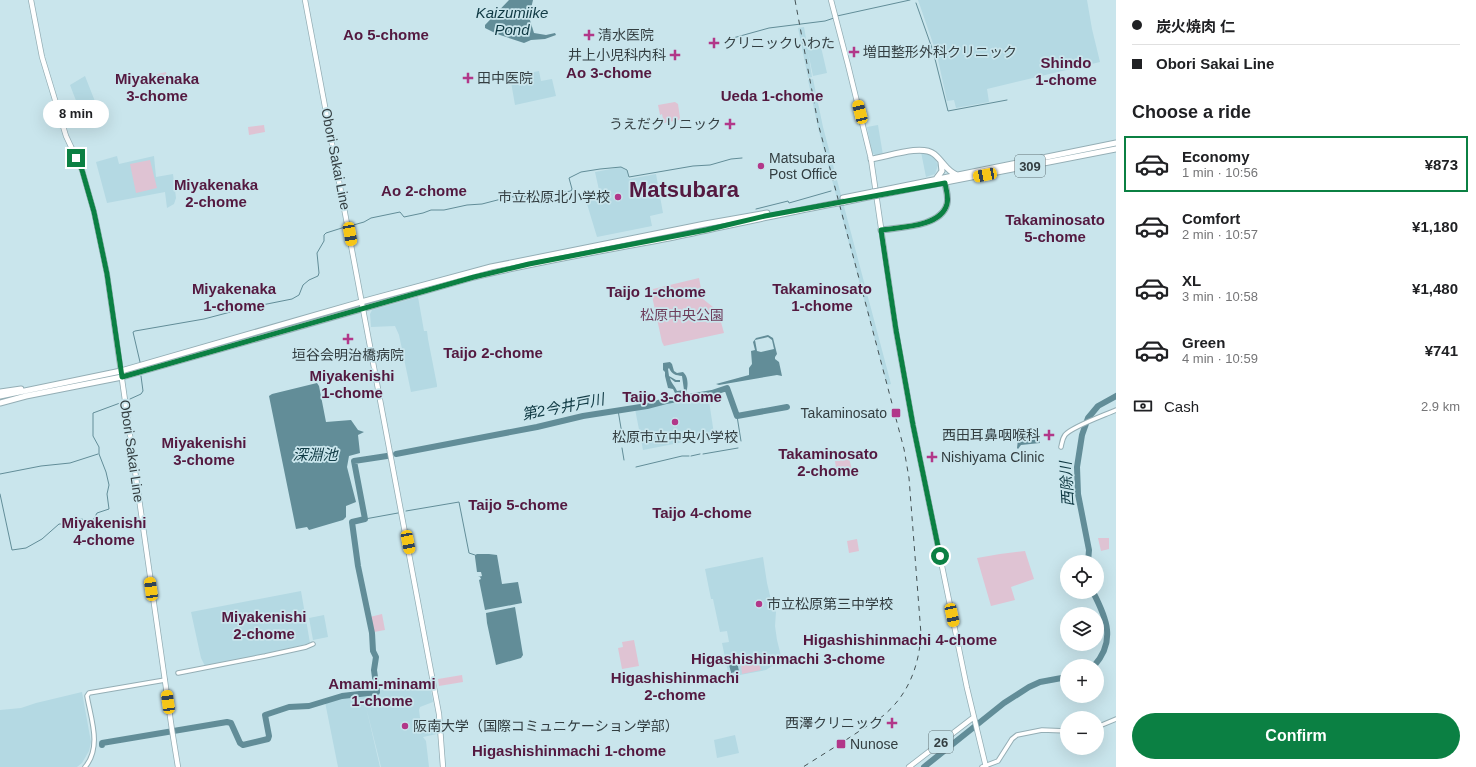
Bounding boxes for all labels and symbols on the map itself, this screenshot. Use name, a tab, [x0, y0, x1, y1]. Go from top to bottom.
water label: Kaizumiike Pond	[476, 4, 548, 38]
district label: Ao 5-chome	[343, 26, 429, 43]
place label: 清水医院	[598, 27, 654, 43]
marker: 清水医院	[583, 29, 595, 41]
place label: クリニックいわた	[723, 35, 835, 51]
marker: クリニックいわた	[708, 37, 720, 49]
place label: 増田整形外科クリニック	[863, 44, 1017, 60]
marker: 増田整形外科クリニック	[848, 46, 860, 58]
place label: 井上小児科内科	[568, 47, 666, 63]
marker: 井上小児科内科	[669, 49, 681, 61]
district label: Shindo 1-chome	[1035, 54, 1097, 88]
district label: Ao 3-chome	[566, 64, 652, 81]
district label: Miyakenaka 3-chome	[115, 70, 200, 104]
place label: 田中医院	[477, 70, 533, 86]
marker: 田中医院	[462, 72, 474, 84]
district label: Ueda 1-chome	[721, 87, 823, 104]
car	[851, 99, 869, 125]
callout: 8 min	[43, 100, 109, 128]
street label: Obori Sakai Line	[318, 107, 354, 212]
place label: うえだクリニック	[609, 116, 721, 132]
marker: うえだクリニック	[724, 118, 736, 130]
route end	[67, 149, 85, 167]
place label: Matsubara Post Office	[769, 150, 837, 182]
road number: 309	[1015, 155, 1045, 177]
marker: Matsubara Post Office	[756, 161, 766, 171]
car	[972, 167, 998, 183]
district label: Miyakenaka 2-chome	[174, 176, 259, 210]
district label: Matsubara	[629, 177, 740, 202]
district label: Ao 2-chome	[381, 182, 467, 199]
place label: 市立松原北小学校	[498, 189, 610, 205]
marker: 市立松原北小学校	[613, 192, 623, 202]
district label: Takaminosato 5-chome	[1005, 211, 1105, 245]
car	[342, 221, 358, 247]
district label: Miyakenaka 1-chome	[192, 280, 277, 314]
district label: Takaminosato 1-chome	[772, 280, 872, 314]
district label: Taijo 1-chome	[606, 283, 706, 300]
park label: 松原中央公園	[640, 307, 724, 323]
marker: 垣谷会明治橋病院	[342, 333, 354, 345]
district label: Taijo 2-chome	[443, 344, 543, 361]
place label: 垣谷会明治橋病院	[292, 347, 404, 363]
district label: Miyakenishi 1-chome	[309, 367, 395, 401]
district label: Taijo 3-chome	[622, 388, 722, 405]
water label: 第2今井戸川	[520, 390, 607, 423]
street label: Obori Sakai Line	[117, 399, 147, 504]
place label: Takaminosato	[801, 405, 887, 421]
marker: Takaminosato	[890, 407, 902, 419]
marker: 松原市立中央小学校	[670, 417, 680, 427]
place label: 西田耳鼻咽喉科	[942, 427, 1040, 443]
place label: 松原市立中央小学校	[612, 429, 738, 445]
marker: 西田耳鼻咽喉科	[1043, 429, 1055, 441]
district label: Miyakenishi 3-chome	[161, 434, 247, 468]
district label: Takaminosato 2-chome	[778, 445, 878, 479]
water label: 深淵池	[292, 446, 339, 463]
place label: Nishiyama Clinic	[941, 449, 1044, 465]
marker: Nishiyama Clinic	[926, 451, 938, 463]
water label: 西除川	[1057, 459, 1076, 507]
district label: Taijo 5-chome	[468, 496, 568, 513]
district label: Taijo 4-chome	[652, 504, 752, 521]
district label: Miyakenishi 4-chome	[61, 514, 147, 548]
car	[400, 529, 416, 555]
route start	[931, 547, 949, 565]
car	[143, 576, 159, 602]
place label: 市立松原第三中学校	[767, 596, 893, 612]
marker: 市立松原第三中学校	[754, 599, 764, 609]
car	[944, 602, 960, 628]
district label: Miyakenishi 2-chome	[221, 608, 307, 642]
district label: Higashishinmachi 4-chome	[803, 631, 997, 648]
district label: Higashishinmachi 3-chome	[691, 650, 885, 667]
district label: Higashishinmachi 2-chome	[611, 669, 739, 703]
district label: Amami-minami 1-chome	[328, 675, 436, 709]
car	[160, 689, 176, 715]
place label: 西澤クリニック	[785, 715, 883, 731]
marker: 西澤クリニック	[886, 717, 898, 729]
place label: 阪南大学（国際コミュニケーション学部）	[413, 718, 679, 734]
marker: 阪南大学（国際コミュニケーション学部）	[400, 721, 410, 731]
road number: 26	[929, 731, 953, 753]
place label: Nunose	[850, 736, 898, 752]
marker: Nunose	[835, 738, 847, 750]
district label: Higashishinmachi 1-chome	[472, 742, 666, 759]

